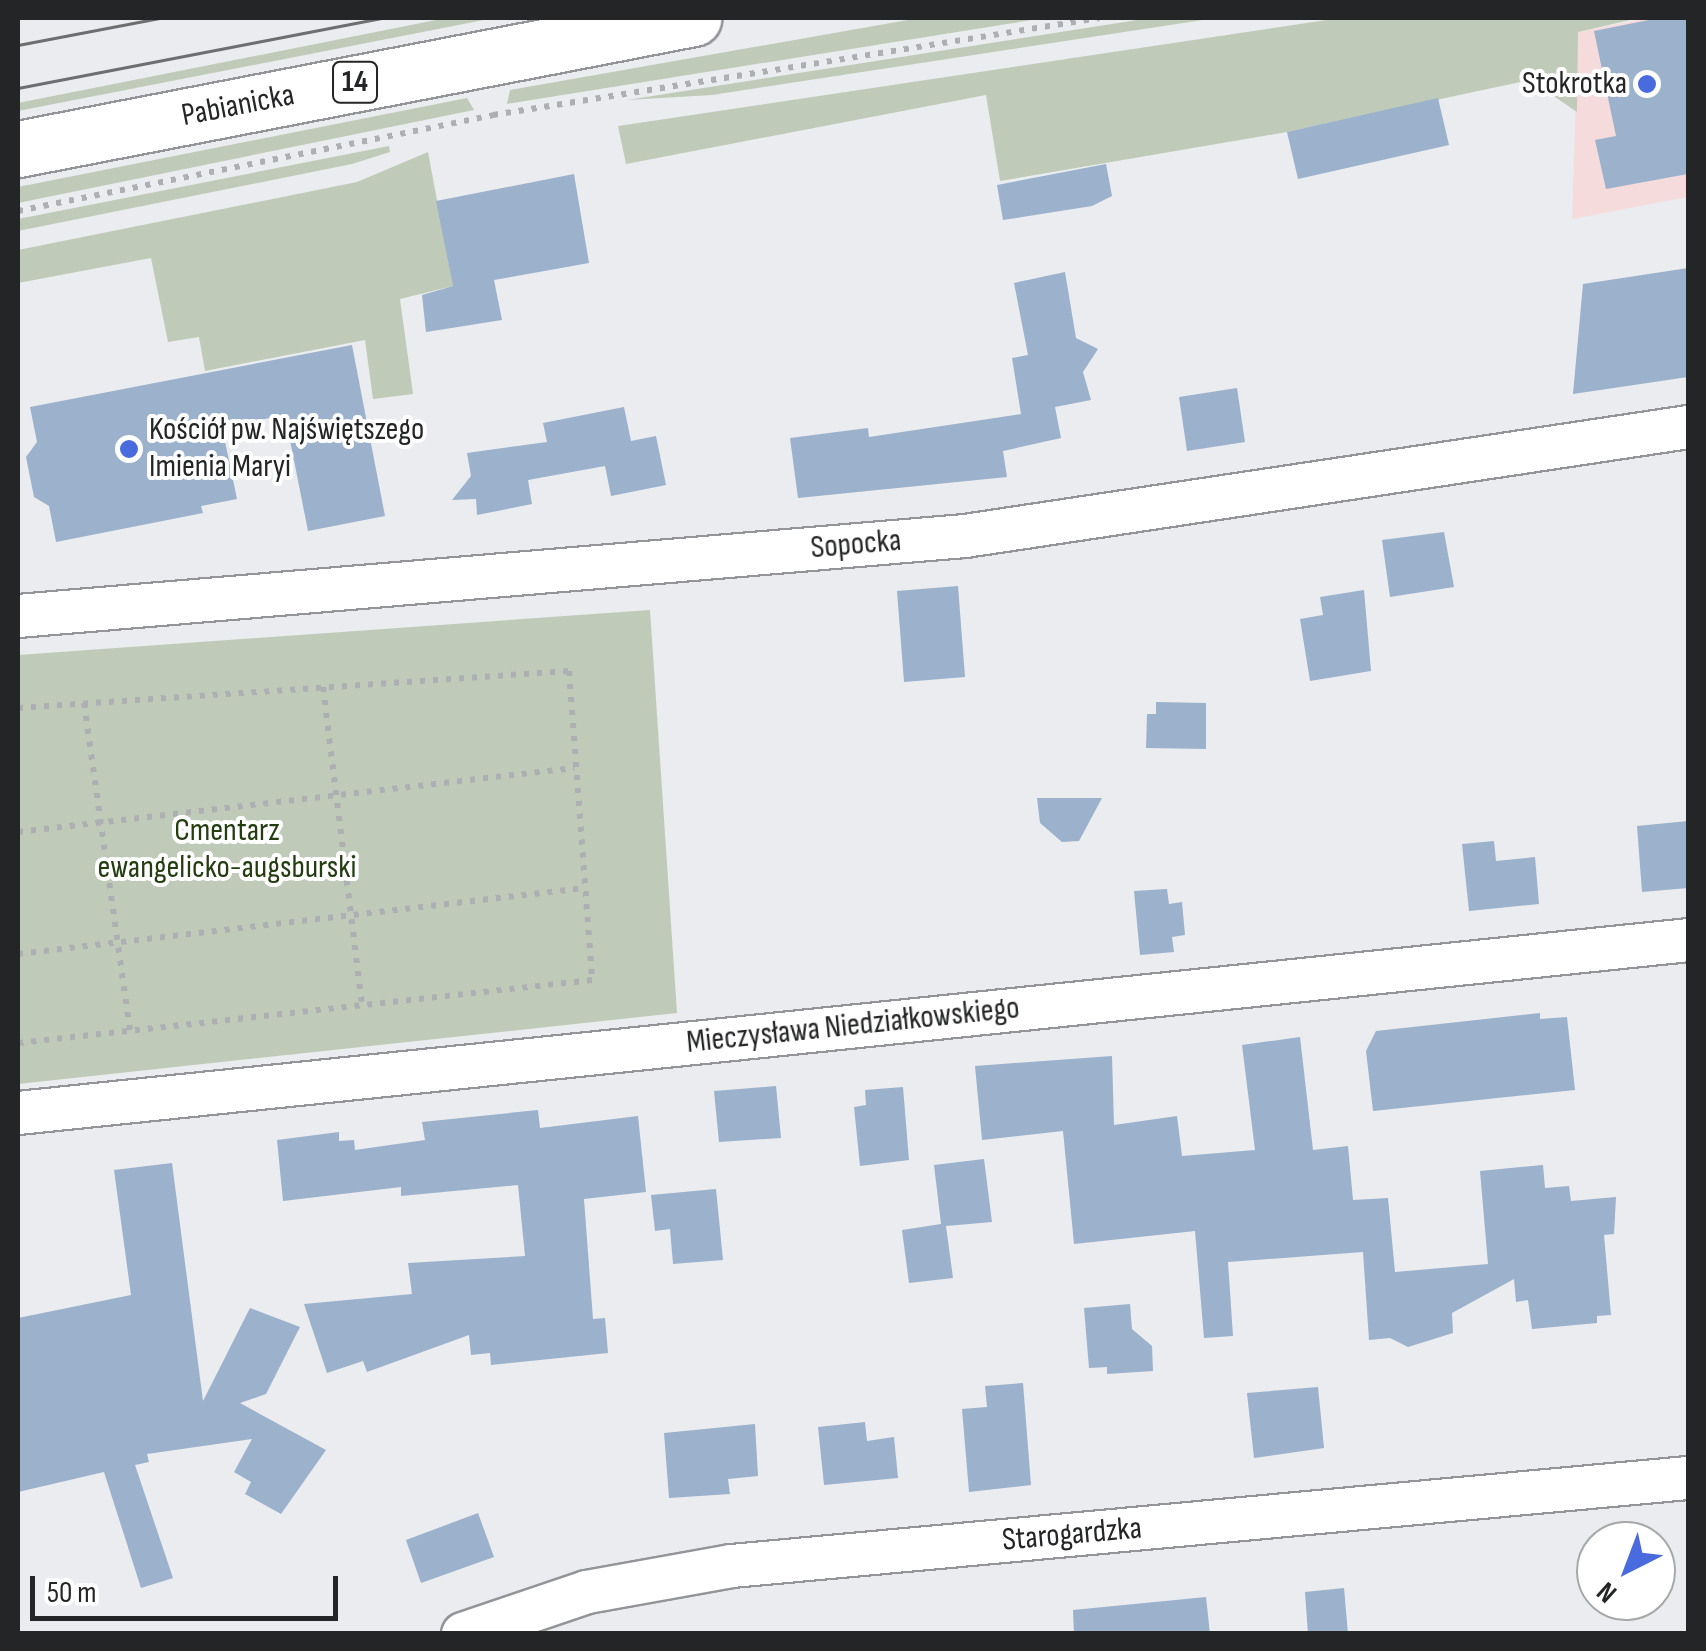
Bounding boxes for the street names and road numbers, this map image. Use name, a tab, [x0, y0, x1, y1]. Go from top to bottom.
road number: 14	[330, 57, 380, 107]
street label: Pabianicka	[178, 76, 298, 136]
street label: Sopocka	[809, 522, 903, 568]
street label: Mieczysława Niedziałkowskiego	[685, 989, 1021, 1063]
street label: Starogardzka	[1000, 1510, 1144, 1560]

